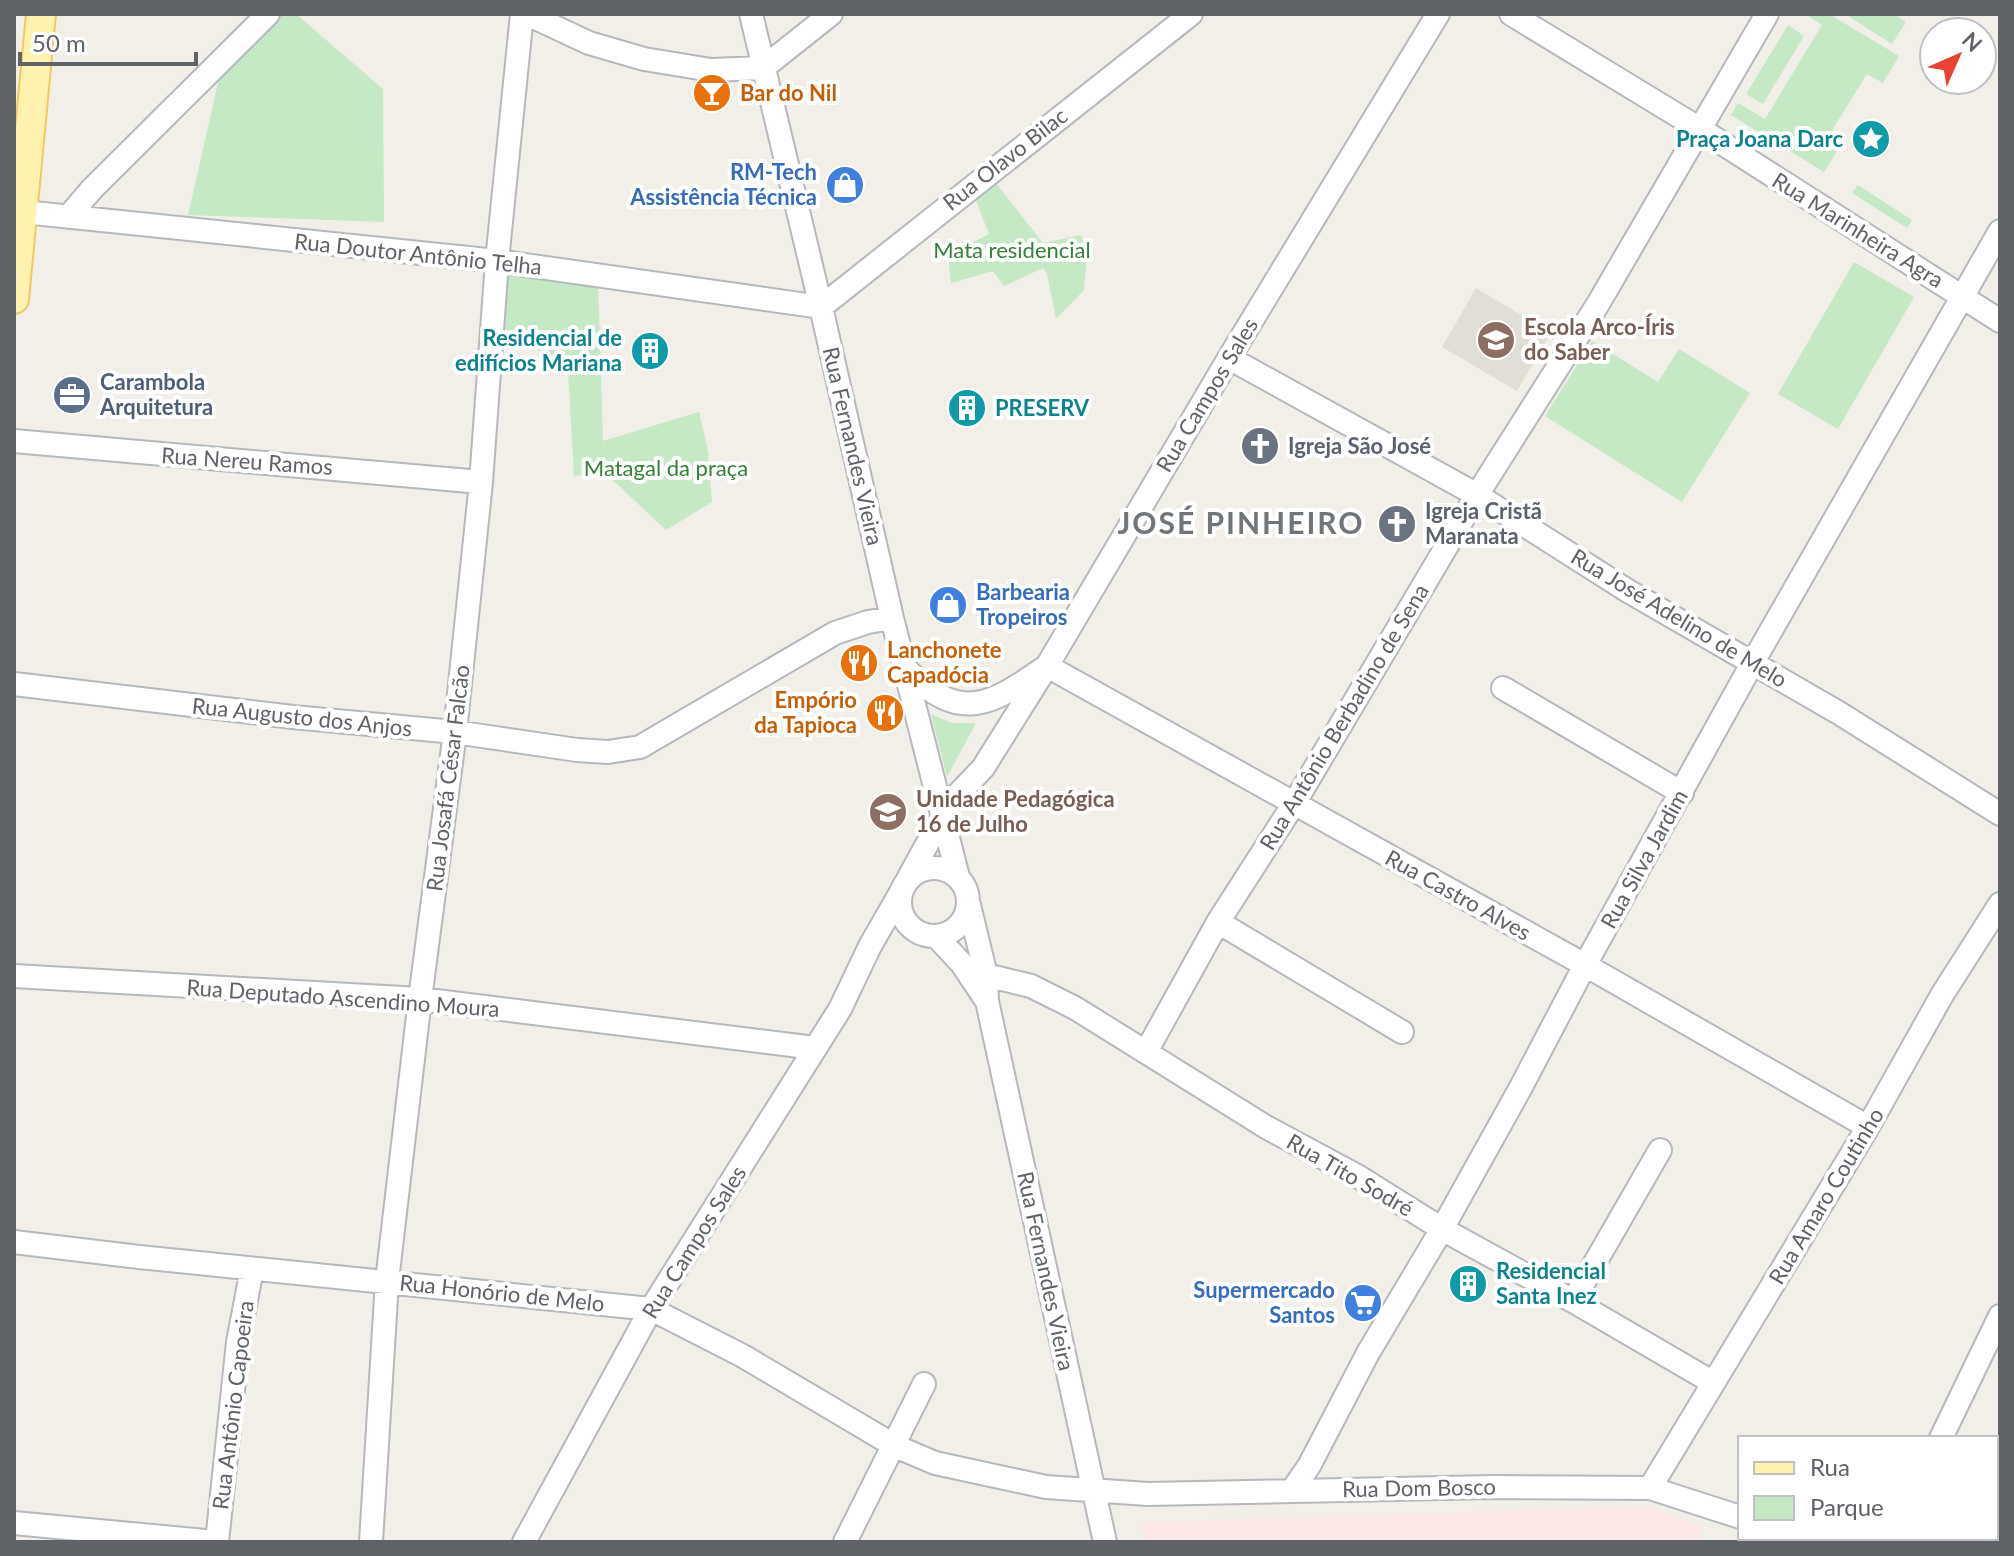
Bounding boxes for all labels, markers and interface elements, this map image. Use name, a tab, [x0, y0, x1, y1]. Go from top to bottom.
scale bar	[20, 16, 196, 66]
north arrow	[1918, 16, 1998, 96]
text: N	[1957, 26, 1988, 57]
text: 50 m	[32, 28, 86, 57]
bar icon: Bar do Nil	[691, 72, 733, 114]
place label: Bar do Nil	[740, 79, 837, 106]
street label: Rua Olavo Bilac	[937, 102, 1072, 216]
place icon: Praça Joana Darc	[1850, 118, 1892, 160]
place label: Praça Joana Darc	[1676, 125, 1843, 152]
place label: RM-Tech Assistência Técnica	[629, 158, 817, 210]
shop icon: RM-Tech Assistência Técnica	[824, 164, 866, 206]
street label: Rua Marinheira Agra	[1768, 166, 1949, 293]
street label: Rua Doutor Antônio Telha	[293, 227, 543, 280]
park label: Mata residencial	[933, 236, 1091, 263]
street label: Rua Campos Sales	[1150, 313, 1263, 477]
place label: Escola Arco-Íris do Saber	[1524, 313, 1675, 365]
school or university icon: Escola Arco-Íris do Saber	[1475, 319, 1517, 361]
place label: Residencial de edifícios Mariana	[455, 324, 622, 376]
building icon: Residencial de edifícios Mariana	[629, 330, 671, 372]
street label: Rua Fernandes Vieira	[818, 344, 889, 548]
place label: Carambola Arquitetura	[99, 368, 213, 420]
office icon: Carambola Arquitetura	[51, 374, 93, 416]
building icon: PRESERV	[946, 387, 988, 429]
place label: PRESERV	[995, 394, 1090, 421]
church icon: Igreja São José	[1239, 425, 1281, 467]
place label: Igreja São José	[1288, 432, 1431, 459]
street label: Rua Nereu Ramos	[160, 441, 334, 480]
park label: Matagal da praça	[584, 454, 748, 481]
place label: Igreja Cristã Maranata	[1425, 497, 1542, 549]
church icon: Igreja Cristã Maranata	[1376, 503, 1418, 545]
district label: JOSÉ PINHEIRO	[1117, 504, 1365, 540]
street label: Rua José Adelino de Melo	[1566, 542, 1792, 693]
place label: Barbearia Tropeiros	[976, 578, 1070, 630]
street label: Rua Antônio Berbadino de Sena	[1253, 579, 1434, 855]
shop icon: Barbearia Tropeiros	[927, 584, 969, 626]
place label: Lanchonete Capadócia	[887, 636, 1002, 688]
restaurant icon: Lanchonete Capadócia	[838, 642, 880, 684]
street label: Rua Josafá César Falcão	[420, 663, 475, 893]
place label: Empório da Tapioca	[754, 686, 857, 738]
street label: Rua Augusto dos Anjos	[191, 692, 413, 741]
restaurant icon: Empório da Tapioca	[864, 692, 906, 734]
place label: Unidade Pedagógica 16 de Julho	[916, 785, 1115, 837]
street label: Rua Silva Jardim	[1594, 785, 1693, 933]
school or university icon: Unidade Pedagógica 16 de Julho	[867, 791, 909, 833]
street label: Rua Castro Alves	[1381, 843, 1536, 946]
street label: Rua Deputado Ascendino Moura	[186, 973, 500, 1022]
street label: Rua Amaro Coutinho	[1762, 1103, 1889, 1289]
street label: Rua Tito Sodré	[1282, 1128, 1418, 1222]
street label: Rua Campos Sales	[636, 1160, 751, 1323]
street label: Rua Fernandes Vieira	[1012, 1169, 1081, 1373]
place label: Residencial Santa Inez	[1496, 1257, 1606, 1309]
building icon: Residencial Santa Inez	[1447, 1263, 1489, 1305]
street label: Rua Honório de Melo	[398, 1268, 606, 1317]
place label: Supermercado Santos	[1193, 1276, 1335, 1328]
supermarket icon: Supermercado Santos	[1342, 1282, 1384, 1324]
street label: Rua Antônio Capoeira	[206, 1299, 259, 1511]
legend	[1738, 1436, 1998, 1540]
text: Rua	[1810, 1452, 1850, 1481]
street label: Rua Dom Bosco	[1342, 1473, 1496, 1502]
text: Parque	[1810, 1492, 1884, 1521]

